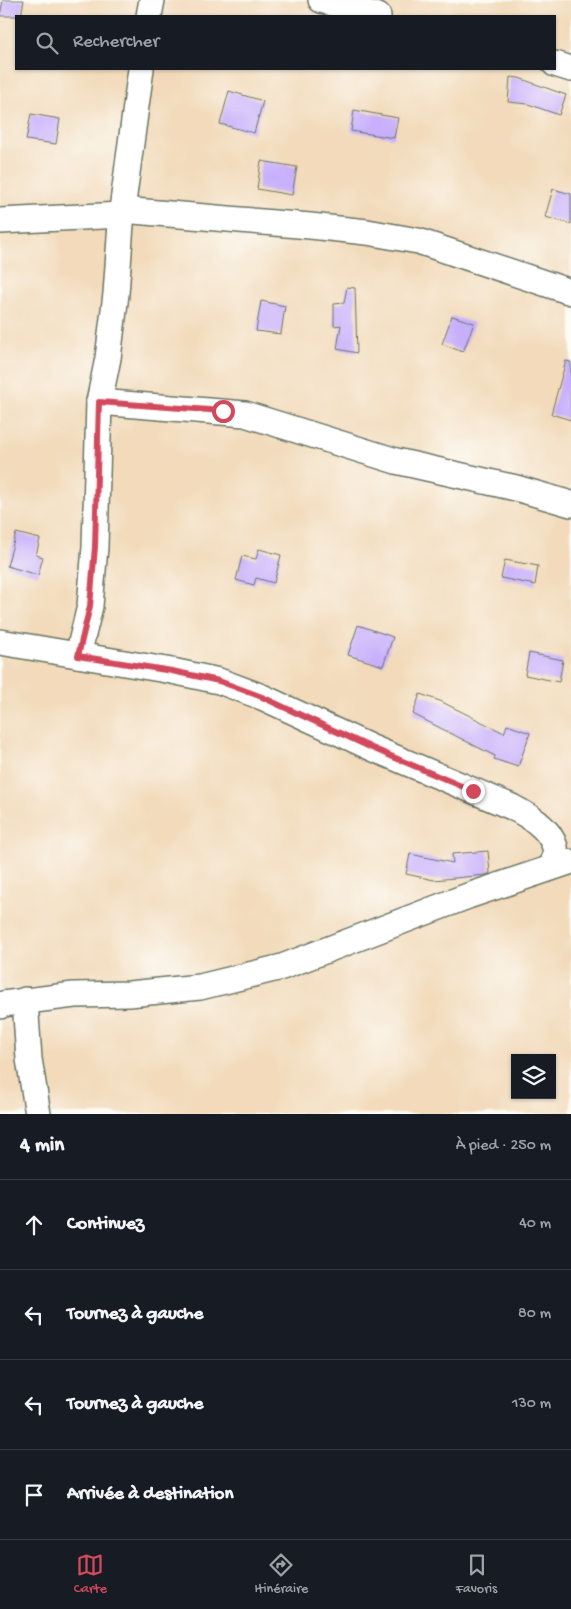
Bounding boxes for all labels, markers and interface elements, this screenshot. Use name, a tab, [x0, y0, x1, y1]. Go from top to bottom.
search box	[15, 15, 556, 70]
icon: search	[33, 29, 61, 57]
text: Rechercher	[73, 31, 159, 54]
route start	[212, 400, 235, 423]
route end	[462, 780, 485, 803]
map controls	[511, 1054, 556, 1099]
button: layers	[511, 1054, 556, 1099]
text: 4 min	[20, 1134, 64, 1159]
text: À pied · 250 m	[456, 1137, 551, 1156]
icon: ahead	[20, 1211, 48, 1239]
text: Continuez	[67, 1213, 144, 1236]
text: 40 m	[519, 1215, 551, 1234]
icon: left	[20, 1301, 48, 1329]
text: Tournez à gauche	[67, 1303, 203, 1326]
text: 80 m	[518, 1305, 551, 1324]
icon: left	[20, 1391, 48, 1419]
text: Tournez à gauche	[67, 1393, 203, 1416]
text: 130 m	[512, 1395, 551, 1414]
icon: arrive	[20, 1481, 48, 1509]
text: Arrivée à destination	[67, 1483, 233, 1506]
tab: Carte	[74, 1551, 107, 1598]
tab: Itinéraire	[254, 1551, 308, 1598]
tab: Favoris	[456, 1551, 497, 1598]

